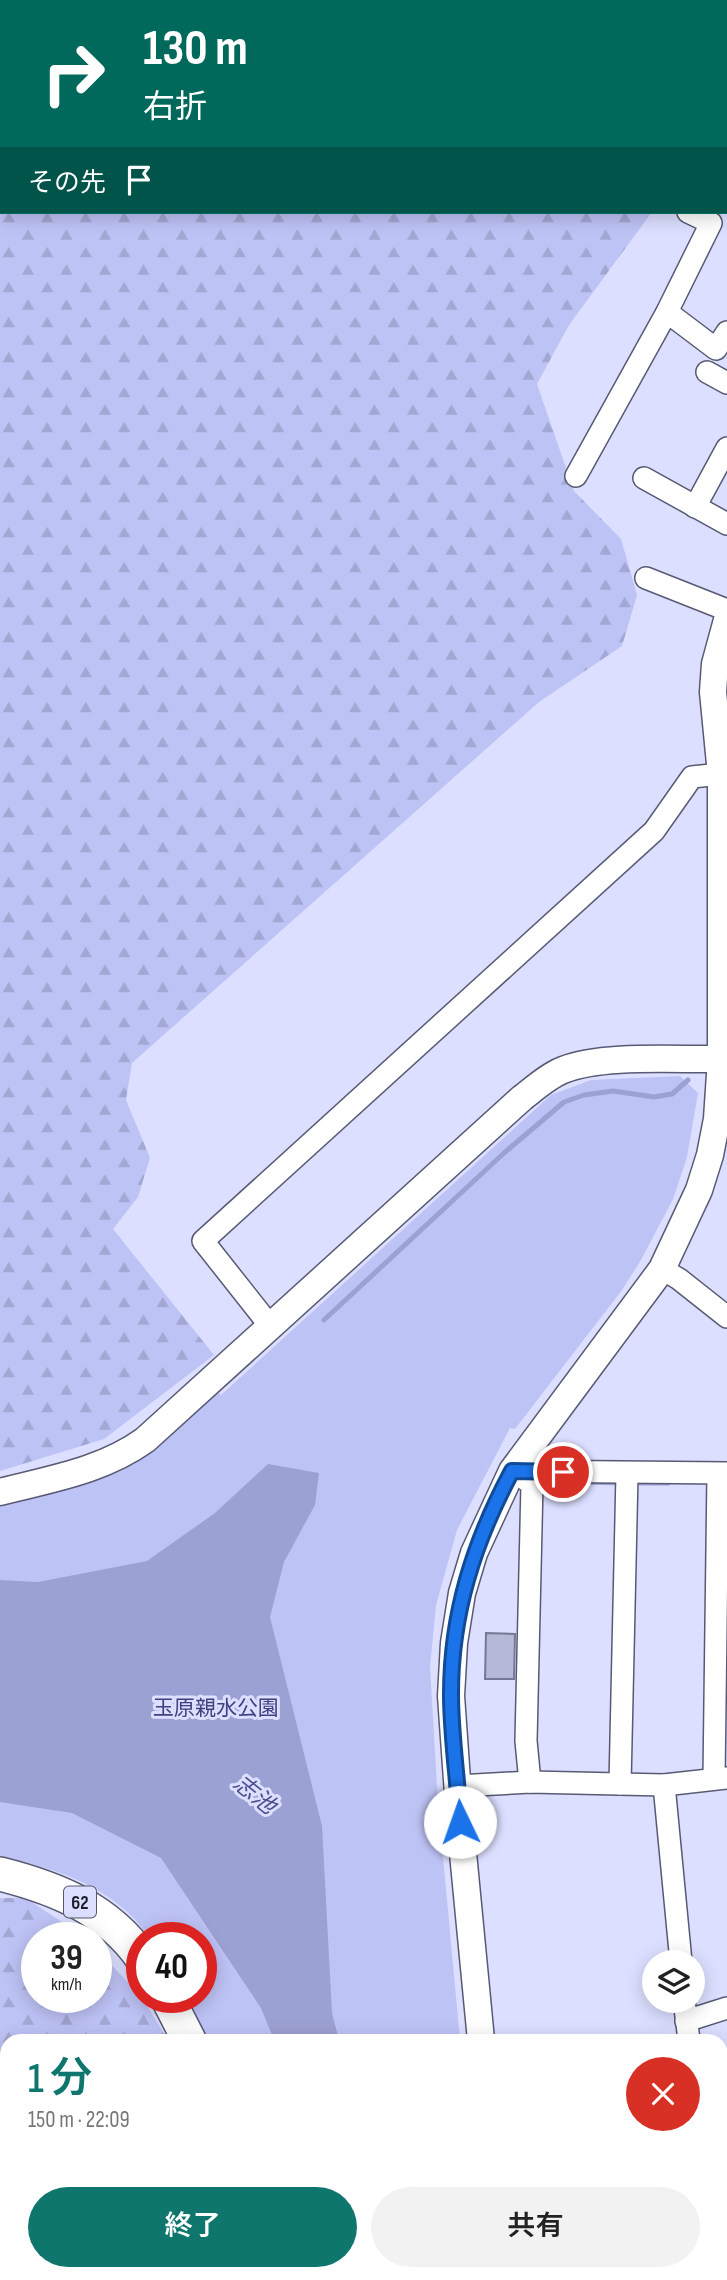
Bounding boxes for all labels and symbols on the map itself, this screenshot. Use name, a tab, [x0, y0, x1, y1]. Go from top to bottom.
pin	[533, 1442, 593, 1502]
park label: 玉原親水公園	[153, 1696, 279, 1721]
water label: 志池	[228, 1769, 283, 1821]
position arrow	[423, 1785, 497, 1859]
road number: 62	[64, 1886, 96, 1918]
speed limit sign: 40	[126, 1922, 217, 2013]

